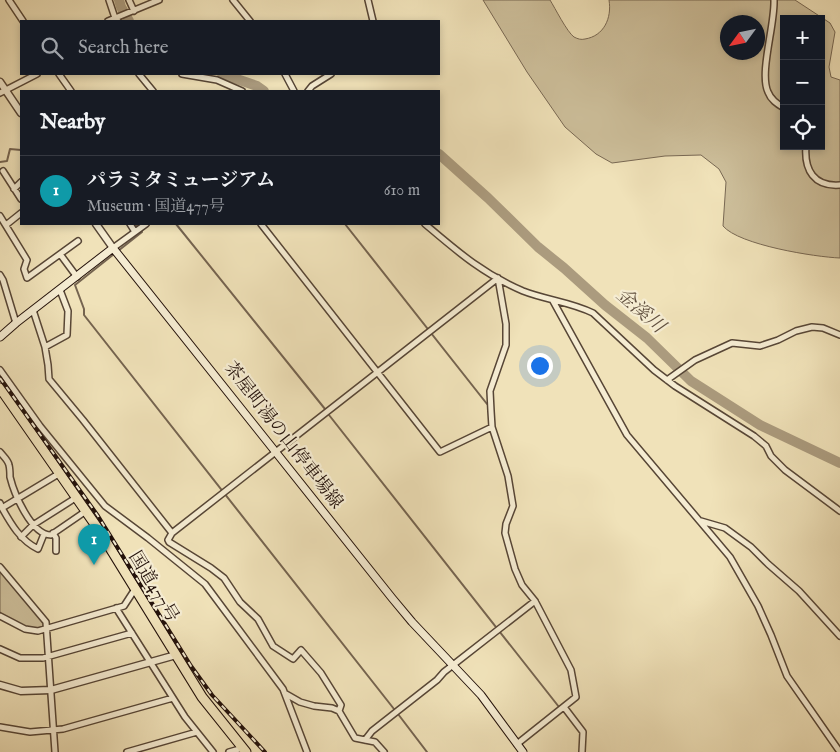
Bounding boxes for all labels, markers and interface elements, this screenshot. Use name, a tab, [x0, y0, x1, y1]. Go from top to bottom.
north arrow	[720, 15, 765, 60]
map controls	[780, 15, 825, 150]
button: +	[780, 15, 825, 60]
search box	[20, 20, 440, 75]
icon: search	[38, 34, 66, 62]
text: Search here	[78, 36, 169, 60]
button: −	[780, 60, 825, 105]
button: locate	[780, 105, 825, 150]
text: Nearby	[40, 109, 105, 136]
text: パラミタミュージアム	[87, 169, 275, 193]
text: 1	[53, 181, 59, 201]
text: 610 m	[384, 181, 420, 201]
text: Museum · 国道477号	[87, 197, 225, 217]
water label: 金溪川	[611, 283, 671, 340]
your location	[527, 353, 553, 379]
street label: 茶屋町湯の山停車場線	[219, 358, 347, 514]
pin: 1	[78, 524, 110, 565]
street label: 国道477号	[123, 547, 183, 627]

